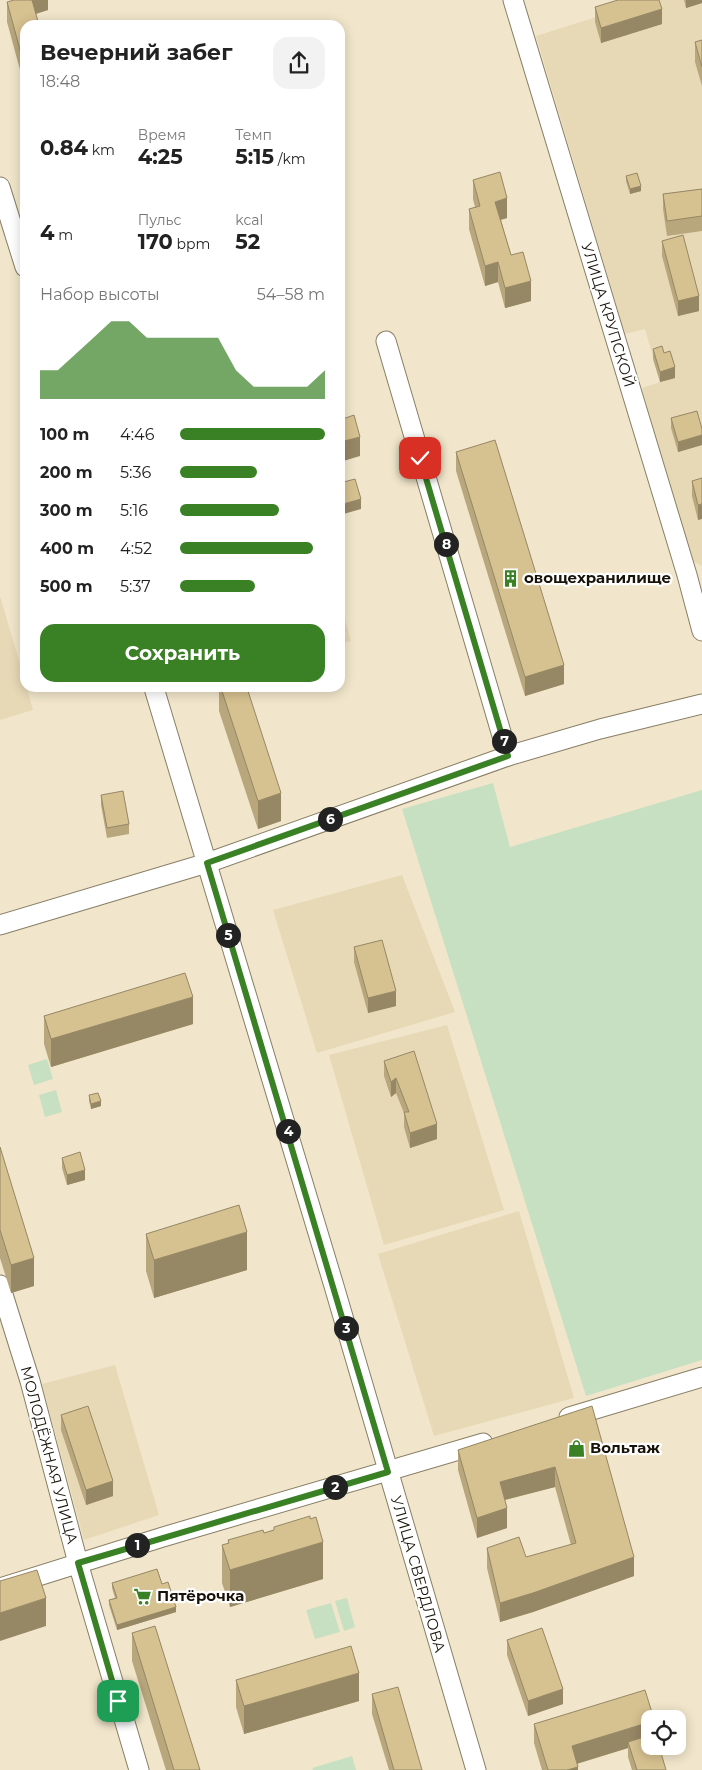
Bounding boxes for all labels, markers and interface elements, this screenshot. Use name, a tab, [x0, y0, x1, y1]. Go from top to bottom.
button: share	[273, 37, 325, 89]
text: Вечерний забег	[40, 39, 233, 66]
text: 18:48	[40, 72, 80, 91]
text: Время	[138, 126, 186, 144]
text: Темп	[235, 126, 272, 144]
text: 0.84	[40, 135, 88, 160]
text: km	[88, 141, 115, 159]
text: 4:25	[138, 144, 183, 169]
text: 5:15	[235, 144, 274, 169]
text: /km	[274, 150, 306, 168]
text: Пульс	[138, 211, 181, 229]
text: kcal	[235, 211, 263, 229]
text: 4	[40, 220, 54, 245]
text: m	[54, 226, 73, 244]
text: 170	[138, 229, 173, 254]
text: 52	[235, 229, 260, 254]
text: bpm	[173, 235, 210, 253]
street label: УЛИЦА КРУПСКОЙ	[577, 240, 640, 389]
text: Набор высоты	[40, 285, 160, 304]
text: 54–58 m	[257, 285, 325, 304]
text: 100 m	[40, 425, 89, 444]
text: 4:46	[120, 425, 154, 444]
pin	[399, 437, 441, 479]
icon: check	[406, 444, 434, 472]
text: 200 m	[40, 463, 92, 482]
text: 5:36	[120, 463, 151, 482]
text: 300 m	[40, 501, 93, 520]
text: 5:16	[120, 501, 148, 520]
pin: 8	[434, 532, 458, 556]
text: 8	[442, 535, 451, 553]
text: 400 m	[40, 539, 94, 558]
text: 4:52	[120, 539, 152, 558]
building icon: овощехранилище	[500, 568, 520, 588]
place label: овощехранилище	[524, 568, 671, 587]
text: 500 m	[40, 577, 93, 596]
text: 5:37	[120, 577, 151, 596]
button: Сохранить	[40, 624, 325, 682]
pin: 7	[492, 728, 516, 754]
text: 7	[500, 732, 509, 750]
pin: 6	[318, 806, 342, 832]
text: 6	[326, 810, 335, 828]
pin: 5	[216, 922, 240, 948]
text: 5	[224, 926, 233, 944]
pin: 4	[276, 1118, 300, 1144]
text: 4	[284, 1122, 293, 1140]
pin: 3	[334, 1316, 358, 1340]
text: 3	[342, 1319, 351, 1337]
street label: МОЛОДЁЖНАЯ УЛИЦА	[17, 1364, 82, 1546]
shop icon: Вольтаж	[566, 1438, 586, 1458]
place label: Вольтаж	[590, 1438, 660, 1457]
pin: 2	[322, 1474, 348, 1500]
text: 2	[331, 1478, 340, 1496]
street label: УЛИЦА СВЕРДЛОВА	[387, 1493, 450, 1654]
pin: 1	[124, 1532, 150, 1558]
text: 1	[135, 1536, 140, 1554]
supermarket icon: Пятёрочка	[133, 1586, 153, 1606]
place label: Пятёрочка	[157, 1586, 244, 1605]
pin	[97, 1680, 139, 1722]
icon: arrive	[104, 1687, 132, 1715]
map controls	[641, 1710, 686, 1755]
button: locate	[641, 1710, 686, 1755]

